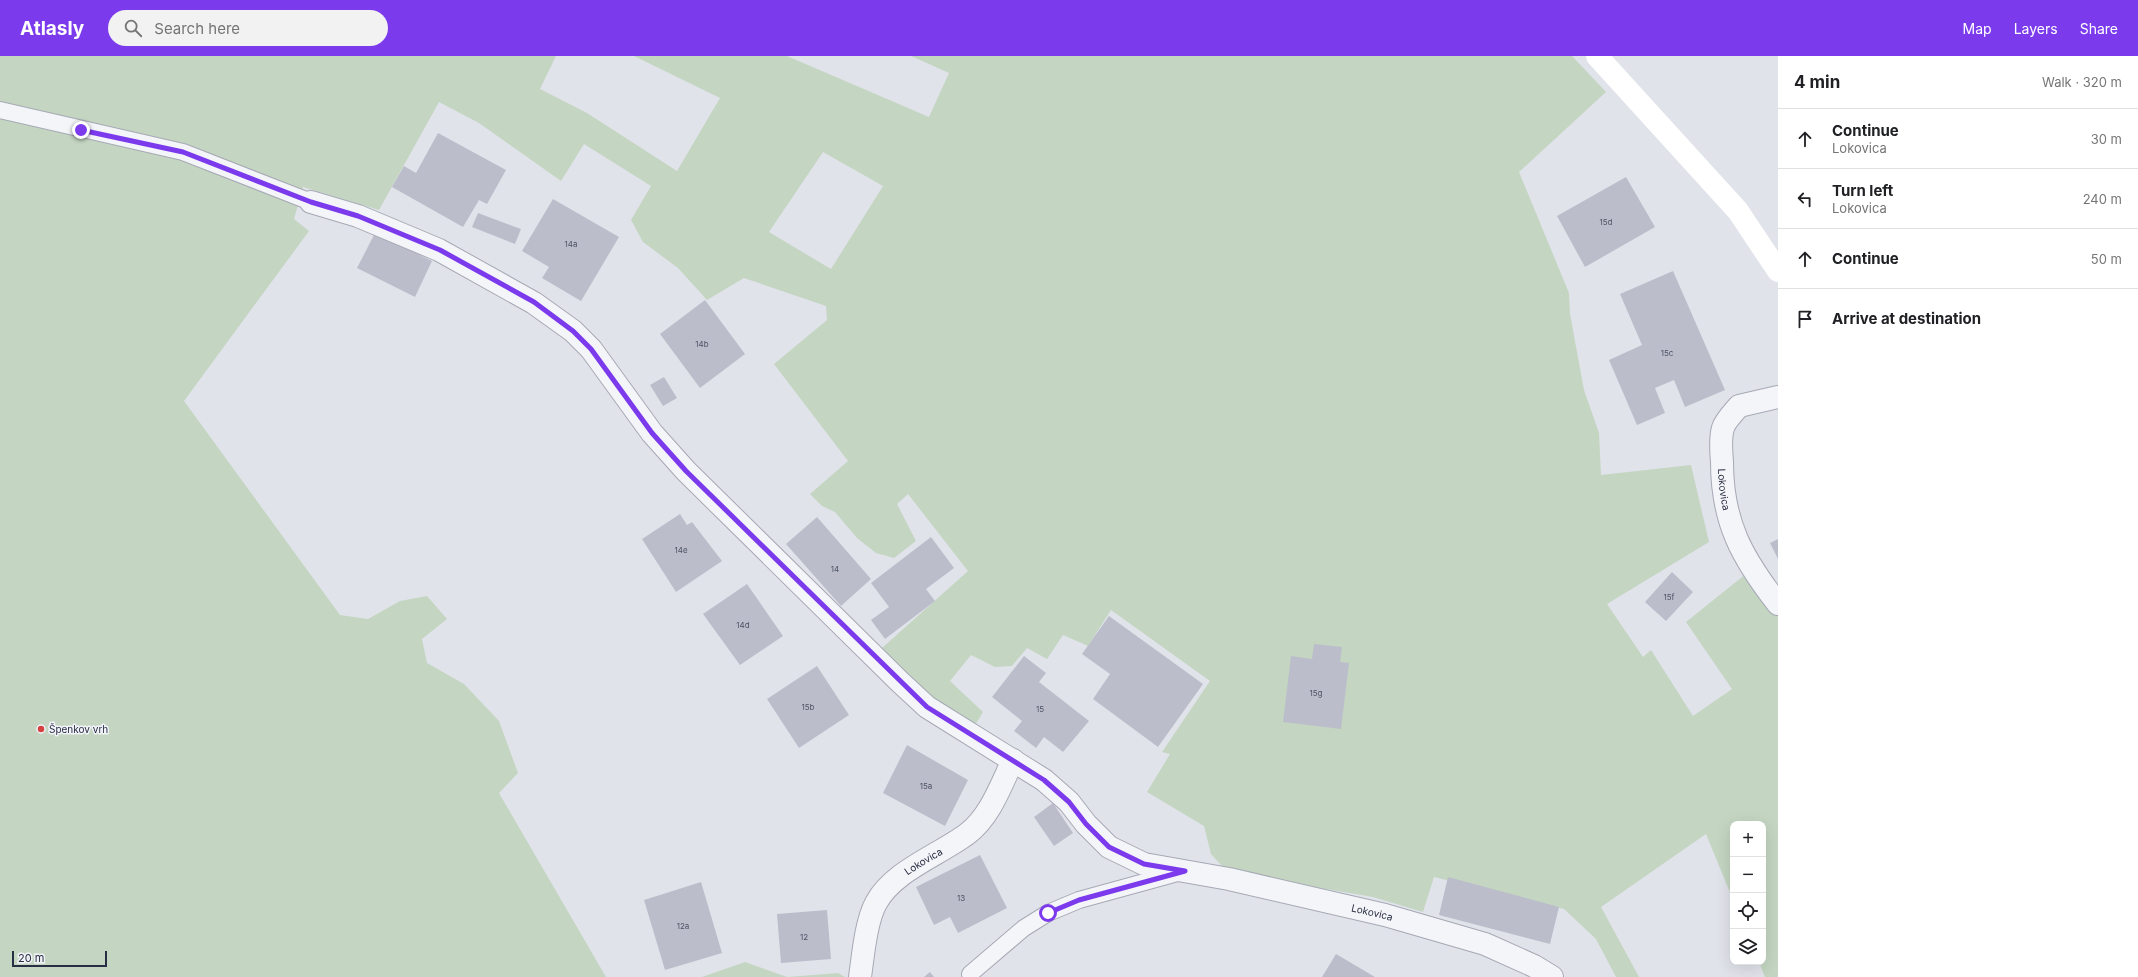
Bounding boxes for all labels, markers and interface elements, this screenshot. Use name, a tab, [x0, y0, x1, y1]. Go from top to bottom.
search box	[108, 10, 388, 46]
text: Atlasly	[20, 17, 84, 40]
icon: search	[122, 17, 144, 39]
text: Search here	[154, 19, 240, 38]
text: Map	[1963, 20, 1992, 37]
text: Layers	[2014, 20, 2058, 37]
text: Share	[2080, 20, 2118, 37]
text: 4 min	[1794, 72, 1840, 92]
text: Walk · 320 m	[2042, 74, 2122, 90]
route end	[72, 121, 90, 139]
text: Continue	[1832, 121, 1899, 140]
icon: ahead	[1794, 128, 1816, 150]
text: 30 m	[2091, 131, 2122, 147]
text: Lokovica	[1832, 140, 1887, 156]
text: Turn left	[1832, 181, 1893, 200]
icon: left	[1794, 188, 1816, 210]
text: 240 m	[2083, 191, 2122, 207]
text: Lokovica	[1832, 200, 1887, 216]
house number: 15d	[1599, 217, 1613, 227]
house number: 14a	[565, 239, 577, 249]
icon: ahead	[1794, 248, 1816, 270]
text: Continue	[1832, 249, 1899, 268]
text: 50 m	[2091, 251, 2122, 267]
icon: arrive	[1794, 308, 1816, 330]
text: Arrive at destination	[1832, 309, 1981, 328]
house number: 14b	[695, 339, 709, 349]
house number: 15c	[1661, 348, 1674, 358]
street label: Lokovica	[1716, 468, 1733, 512]
house number: 14e	[674, 545, 688, 555]
house number: 14	[831, 564, 839, 574]
house number: 15f	[1663, 592, 1675, 602]
house number: 14d	[736, 620, 750, 630]
house number: 15g	[1309, 688, 1323, 698]
house number: 15b	[801, 702, 815, 712]
house number: 15	[1036, 704, 1044, 714]
place label: Špenkov vrh	[49, 723, 108, 735]
marker: Špenkov vrh	[36, 724, 46, 734]
house number: 15a	[920, 781, 932, 791]
map controls	[1730, 821, 1766, 965]
button: +	[1730, 821, 1766, 857]
street label: Lokovica	[902, 845, 944, 877]
button: −	[1730, 857, 1766, 893]
house number: 13	[957, 893, 965, 903]
button: locate	[1730, 893, 1766, 929]
street label: Lokovica	[1350, 901, 1394, 923]
route start	[1039, 904, 1057, 922]
house number: 12a	[677, 921, 689, 931]
button: layers	[1730, 929, 1766, 965]
house number: 12	[800, 932, 808, 942]
scale bar	[12, 949, 107, 968]
text: 20 m	[18, 951, 44, 965]

